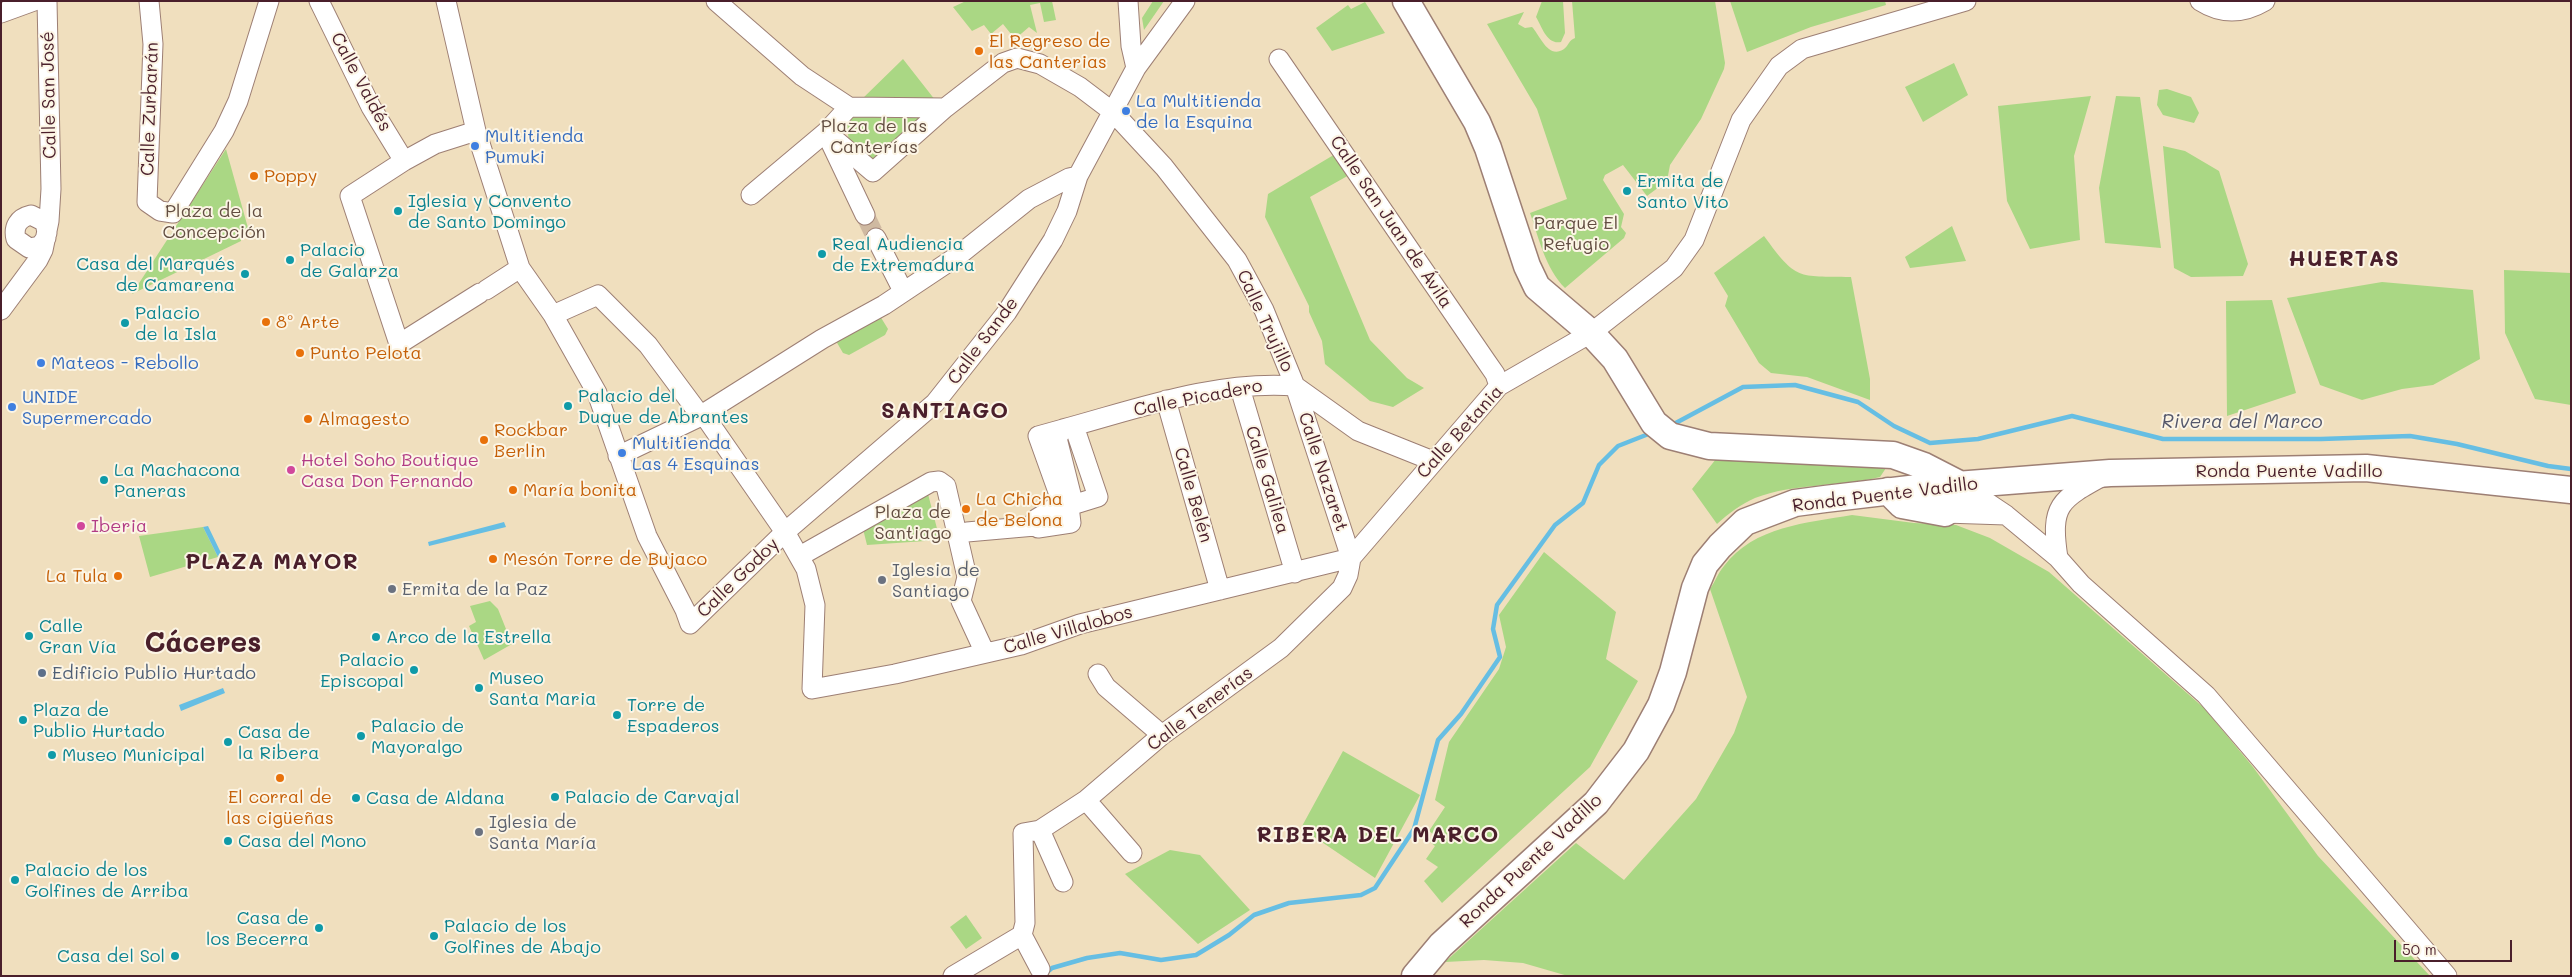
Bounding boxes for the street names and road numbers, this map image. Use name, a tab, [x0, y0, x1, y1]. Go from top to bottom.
street label: Calle Valdés	[326, 29, 396, 135]
street label: Calle San José	[37, 31, 61, 159]
street label: Calle Zurbarán	[137, 42, 163, 176]
street label: Calle San Juan de Ávila	[1325, 132, 1457, 312]
street label: Calle Trujillo	[1232, 267, 1298, 375]
street label: Calle Sande	[943, 293, 1023, 389]
street label: Calle Picadero	[1132, 375, 1264, 421]
street label: Calle Betania	[1412, 381, 1508, 483]
street label: Calle Nazaret	[1294, 410, 1352, 534]
street label: Calle Galilea	[1240, 424, 1294, 536]
street label: Calle Belén	[1169, 445, 1217, 545]
street label: Ronda Puente Vadillo	[2196, 460, 2382, 482]
street label: Ronda Puente Vadillo	[1791, 473, 1979, 517]
street label: Calle Godoy	[693, 534, 783, 622]
street label: Calle Villalobos	[1001, 601, 1135, 659]
street label: Calle Tenerías	[1143, 662, 1257, 756]
street label: Ronda Puente Vadillo	[1455, 789, 1607, 933]

